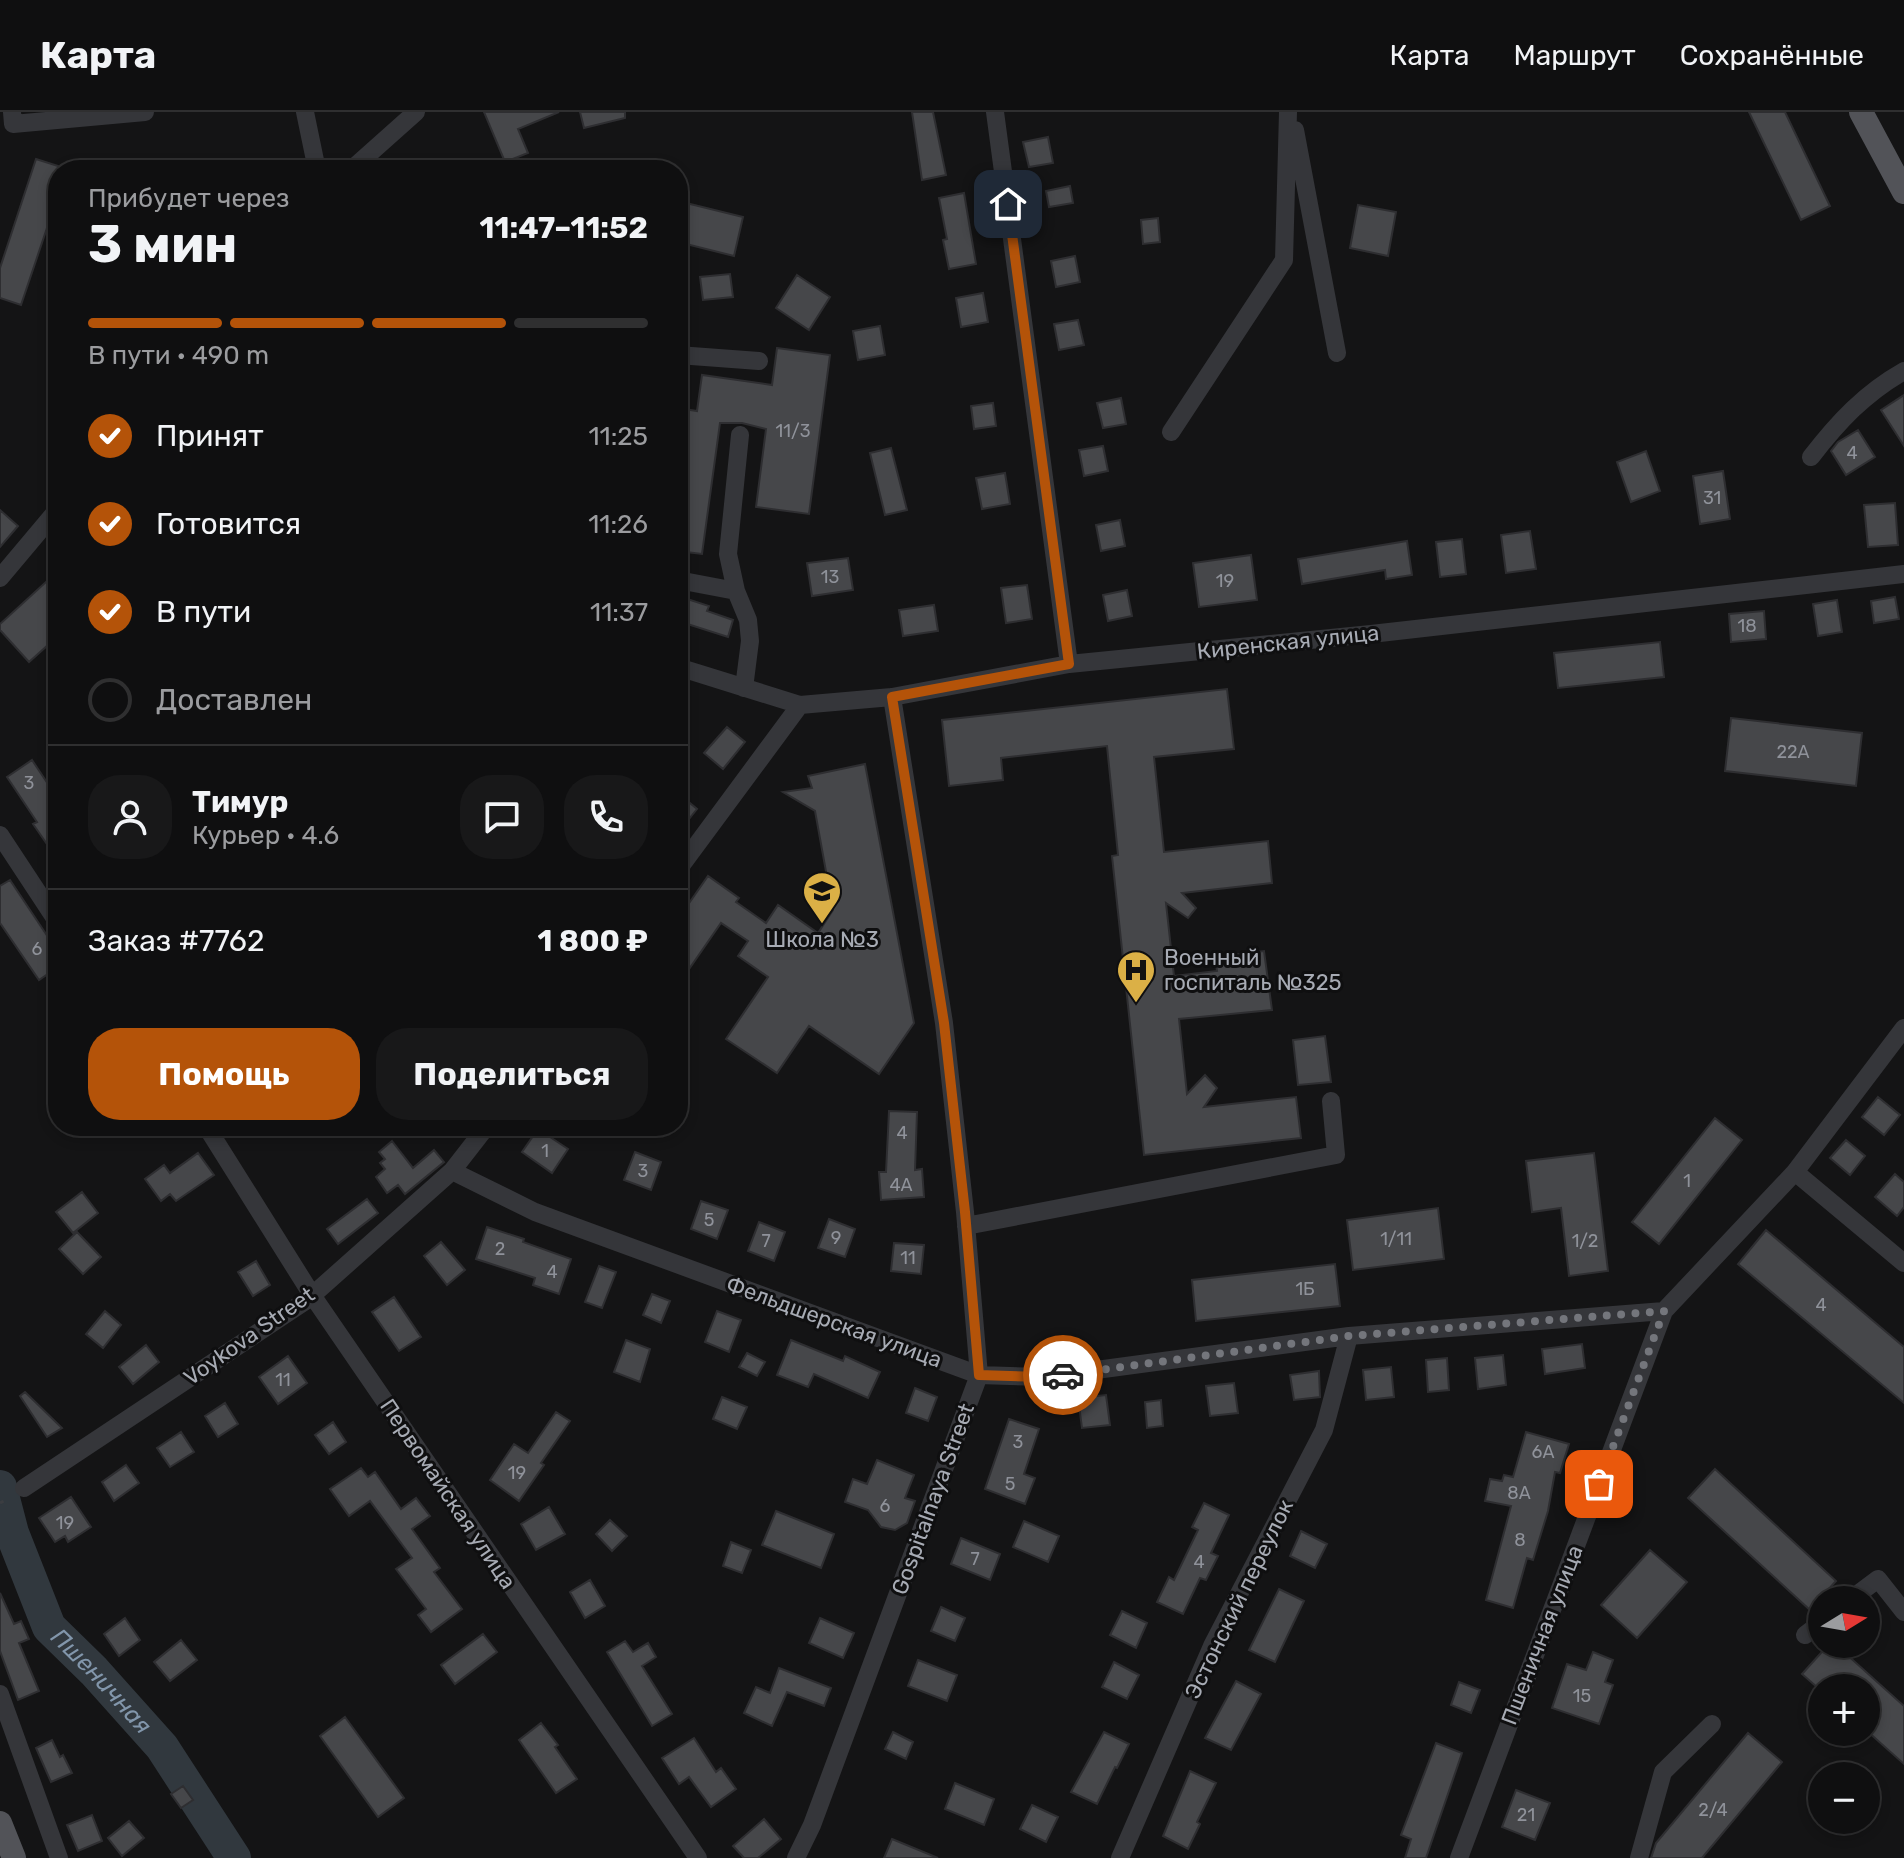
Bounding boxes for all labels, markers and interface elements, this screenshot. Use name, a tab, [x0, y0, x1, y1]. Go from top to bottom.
text: Карта	[40, 32, 156, 78]
text: Карта	[1390, 39, 1469, 72]
text: Маршрут	[1513, 39, 1636, 72]
text: Сохранённые	[1680, 39, 1864, 72]
pin	[974, 170, 1042, 238]
icon: home	[986, 182, 1030, 226]
text: Прибудет через	[88, 183, 289, 214]
text: 11:47–11:52	[480, 210, 648, 246]
text: 3 мин	[88, 213, 237, 275]
text: В пути · 490 m	[88, 340, 269, 371]
icon: check	[88, 414, 132, 458]
text: Принят	[156, 418, 264, 454]
house number: 11/3	[776, 420, 810, 442]
text: 11:25	[588, 421, 648, 452]
house number: 4	[1846, 442, 1858, 464]
house number: 31	[1703, 487, 1721, 509]
icon: check	[88, 502, 132, 546]
text: Готовится	[156, 506, 301, 542]
text: 11:26	[588, 509, 648, 540]
house number: 13	[821, 566, 839, 588]
house number: 19	[1216, 570, 1234, 592]
icon: check	[88, 590, 132, 634]
text: В пути	[156, 594, 251, 630]
text: 11:37	[590, 597, 648, 628]
house number: 18	[1737, 615, 1757, 637]
street label: Киренская улица	[1196, 619, 1380, 665]
text: Доставлен	[156, 682, 312, 718]
house number: 22А	[1776, 741, 1810, 763]
house number: 3	[24, 772, 34, 794]
button: person	[88, 775, 172, 859]
button: chat	[460, 775, 544, 859]
button: phone	[564, 775, 648, 859]
text: Тимур	[192, 784, 288, 820]
text: Курьер · 4.6	[192, 820, 339, 851]
school or university icon: Школа №3	[801, 870, 843, 925]
text: Заказ #7762	[88, 923, 265, 959]
text: 1 800 ₽	[538, 923, 648, 959]
place label: Школа №3	[765, 926, 879, 953]
house number: 6	[32, 938, 43, 960]
place label: Военный госпиталь №325	[1164, 944, 1342, 996]
hospital icon: Военный госпиталь №325	[1115, 949, 1157, 1004]
button: Помощь	[88, 1028, 360, 1120]
button: Поделиться	[376, 1028, 648, 1120]
house number: 4	[896, 1122, 908, 1144]
house number: 1	[541, 1140, 549, 1162]
house number: 3	[638, 1160, 648, 1182]
house number: 1	[1683, 1170, 1691, 1192]
house number: 4А	[889, 1174, 913, 1196]
house number: 5	[704, 1209, 714, 1231]
house number: 9	[831, 1227, 841, 1249]
house number: 1/11	[1380, 1228, 1412, 1250]
house number: 7	[761, 1230, 771, 1252]
house number: 1/2	[1572, 1230, 1598, 1252]
house number: 2	[495, 1238, 505, 1260]
house number: 11	[900, 1247, 916, 1269]
house number: 4	[546, 1261, 558, 1283]
street label: Фельдшерская улица	[722, 1270, 946, 1374]
house number: 1Б	[1295, 1278, 1315, 1300]
street label: Voykova Street	[178, 1281, 320, 1391]
house number: 4	[1815, 1294, 1827, 1316]
courier	[1023, 1335, 1103, 1415]
icon: car	[1041, 1353, 1085, 1397]
house number: 11	[275, 1369, 291, 1391]
street label: Первомайская улица	[374, 1394, 522, 1594]
street label: Gospitalnaya Street	[886, 1399, 980, 1598]
house number: 3	[1013, 1431, 1023, 1453]
house number: 6А	[1532, 1441, 1554, 1463]
pin	[1565, 1450, 1633, 1518]
house number: 19	[508, 1462, 526, 1484]
icon: bag	[1577, 1462, 1621, 1506]
house number: 5	[1005, 1473, 1015, 1495]
house number: 8А	[1507, 1482, 1531, 1504]
house number: 6	[880, 1495, 891, 1517]
street label: Эстонский переулок	[1179, 1495, 1299, 1703]
house number: 19	[56, 1512, 74, 1534]
house number: 8	[1514, 1529, 1526, 1551]
street label: Пшеничная улица	[1495, 1541, 1589, 1729]
house number: 7	[970, 1548, 980, 1570]
house number: 4	[1193, 1551, 1205, 1573]
north arrow	[1808, 1586, 1880, 1658]
map controls	[1808, 1586, 1880, 1834]
water label: Пшеничная	[45, 1623, 157, 1739]
button: +	[1808, 1674, 1880, 1746]
house number: 15	[1573, 1685, 1591, 1707]
button: −	[1808, 1762, 1880, 1834]
house number: 2/4	[1698, 1799, 1728, 1821]
house number: 21	[1517, 1804, 1535, 1826]

